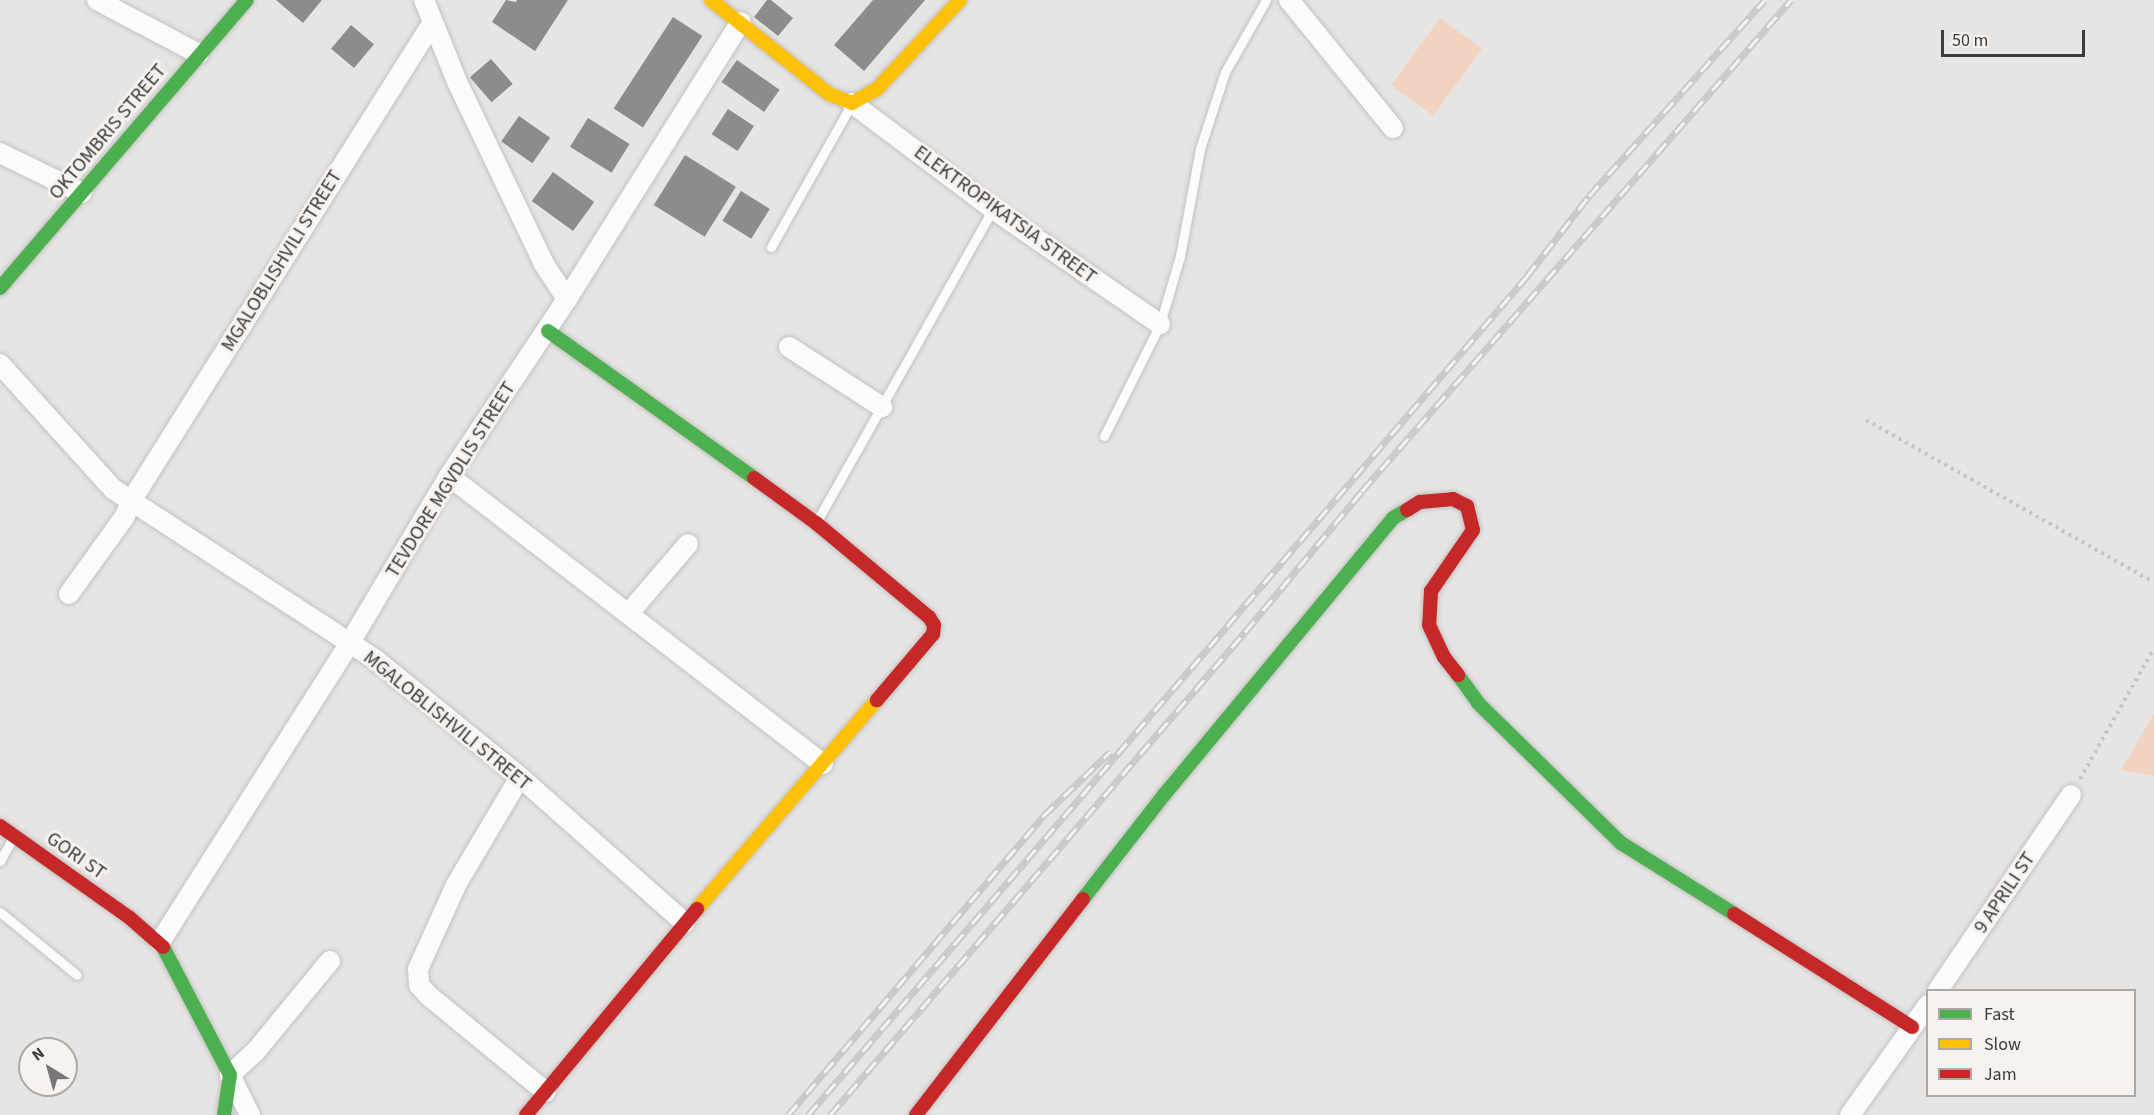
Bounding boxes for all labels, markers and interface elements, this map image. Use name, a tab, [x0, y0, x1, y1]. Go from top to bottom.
scale bar	[1944, 18, 2088, 56]
text: 50 m	[1952, 28, 1988, 53]
street label: OKTOMBRIS STREET	[44, 59, 172, 205]
street label: ELEKTROPIKATSIA STREET	[909, 141, 1101, 289]
street label: MGALOBLISHVILI STREET	[216, 166, 348, 356]
street label: TEVDORE MGVDLIS STREET	[381, 378, 521, 582]
street label: MGALOBLISHVILI STREET	[358, 646, 536, 796]
street label: GORI ST	[42, 827, 110, 885]
street label: 9 APRILI ST	[1969, 848, 2041, 938]
legend	[1926, 989, 2136, 1097]
text: Fast	[1984, 1002, 2015, 1027]
text: Slow	[1984, 1032, 2021, 1057]
north arrow	[18, 1037, 78, 1097]
text: N	[27, 1042, 49, 1066]
text: Jam	[1984, 1062, 2017, 1087]

